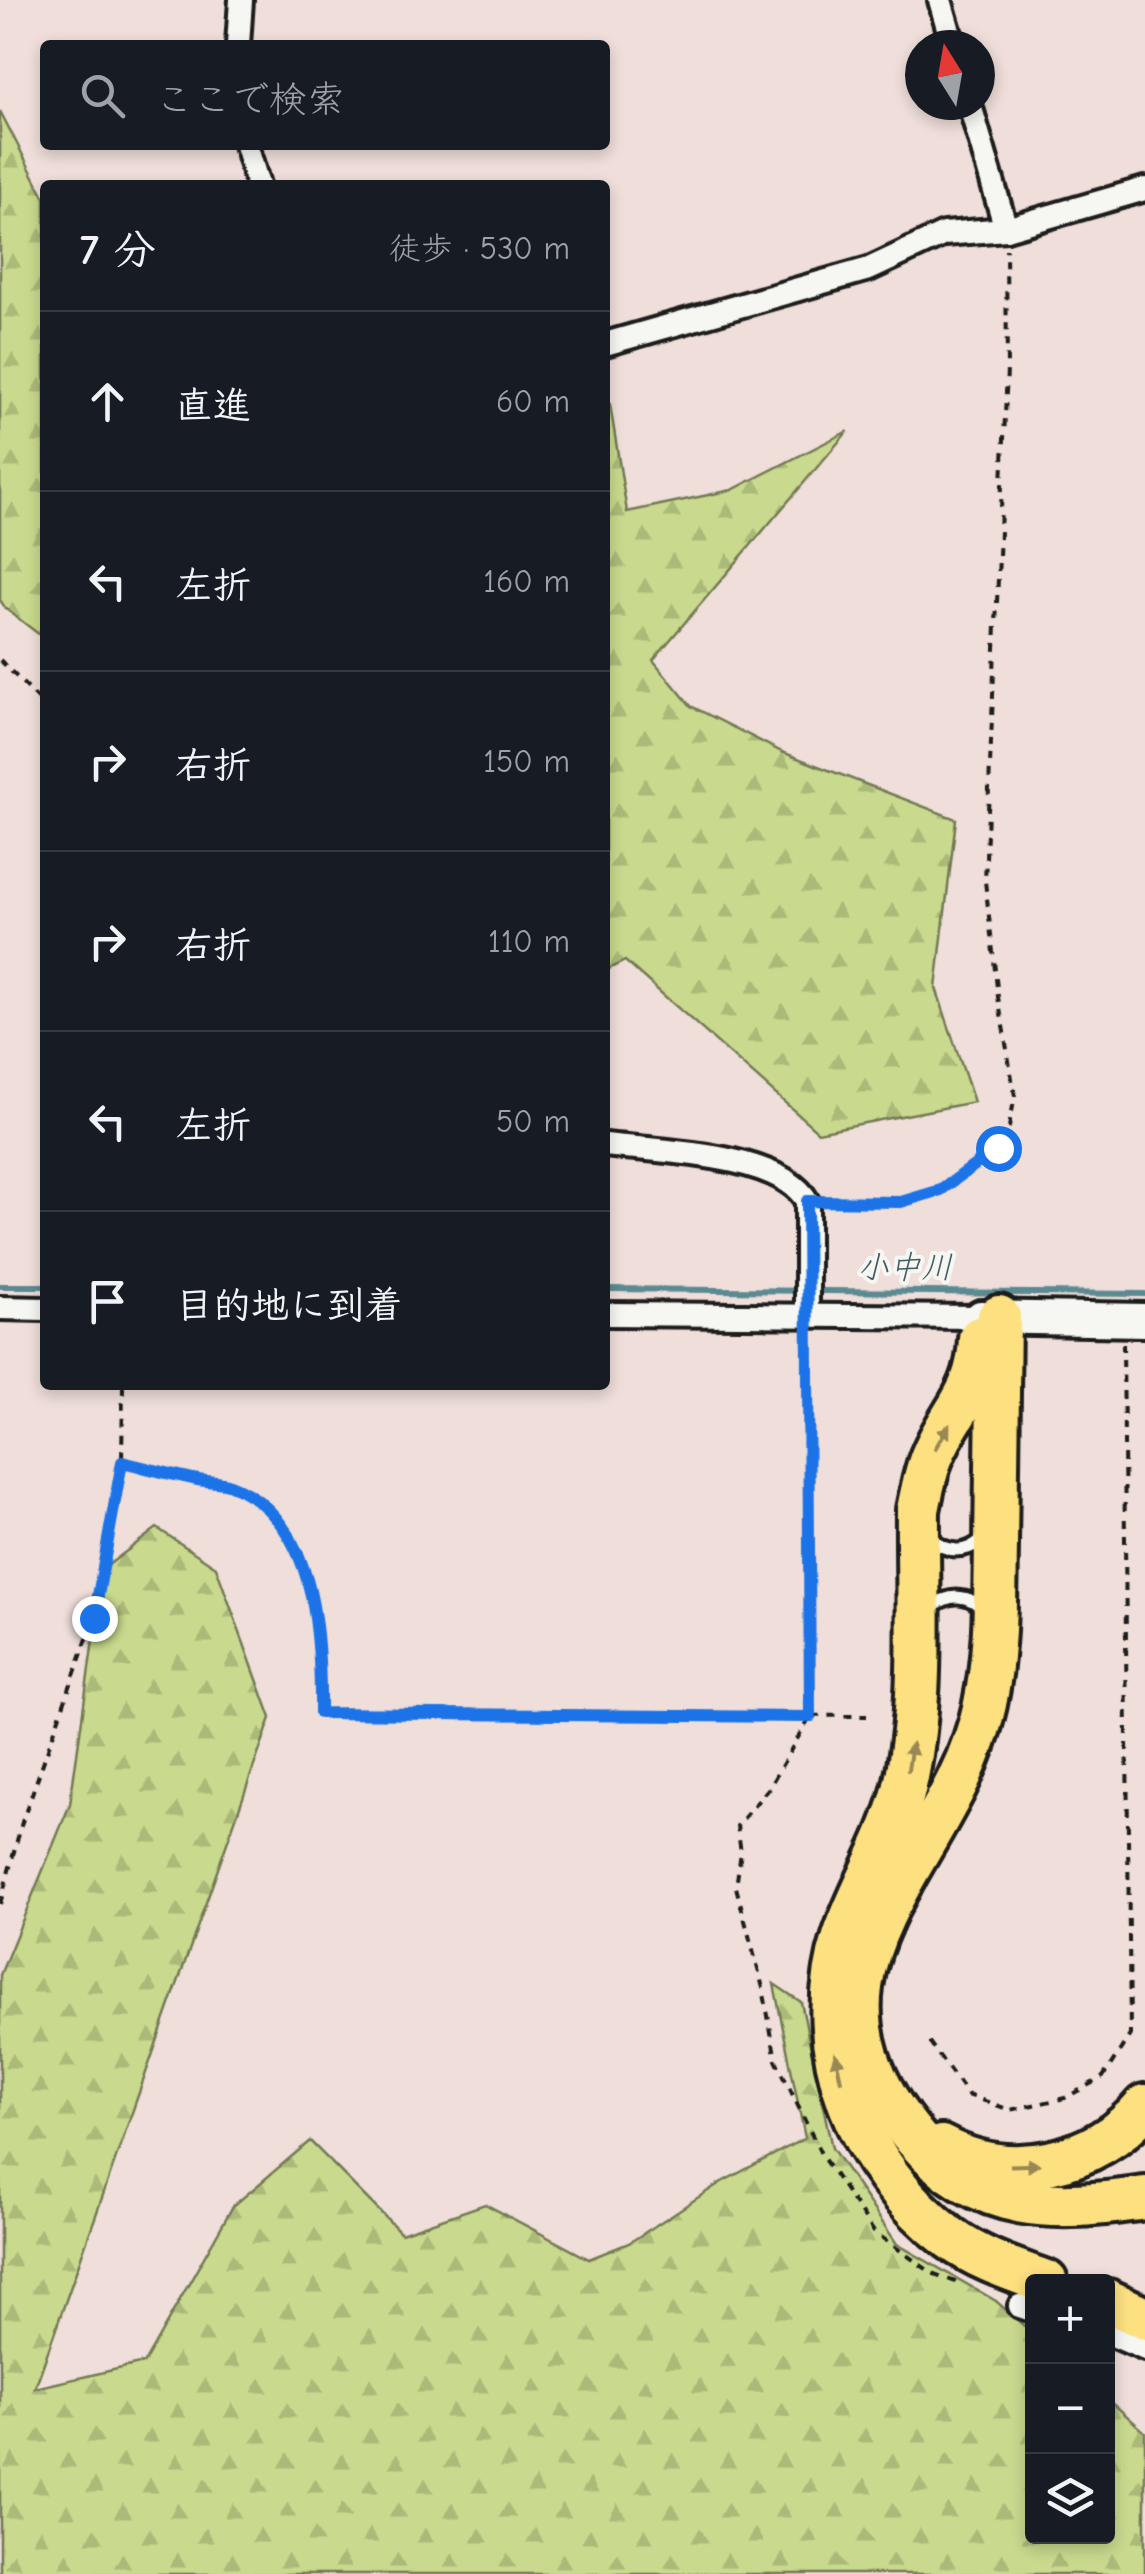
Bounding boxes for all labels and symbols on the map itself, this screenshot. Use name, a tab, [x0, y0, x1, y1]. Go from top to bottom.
north arrow	[905, 30, 995, 120]
route start	[976, 1126, 1022, 1172]
water label: 小中川	[857, 1249, 953, 1286]
one-way arrow	[933, 1423, 951, 1451]
route end	[72, 1596, 118, 1642]
one-way arrow	[903, 1740, 918, 1772]
one-way arrow	[830, 2051, 845, 2082]
one-way arrow	[1009, 2156, 1041, 2172]

